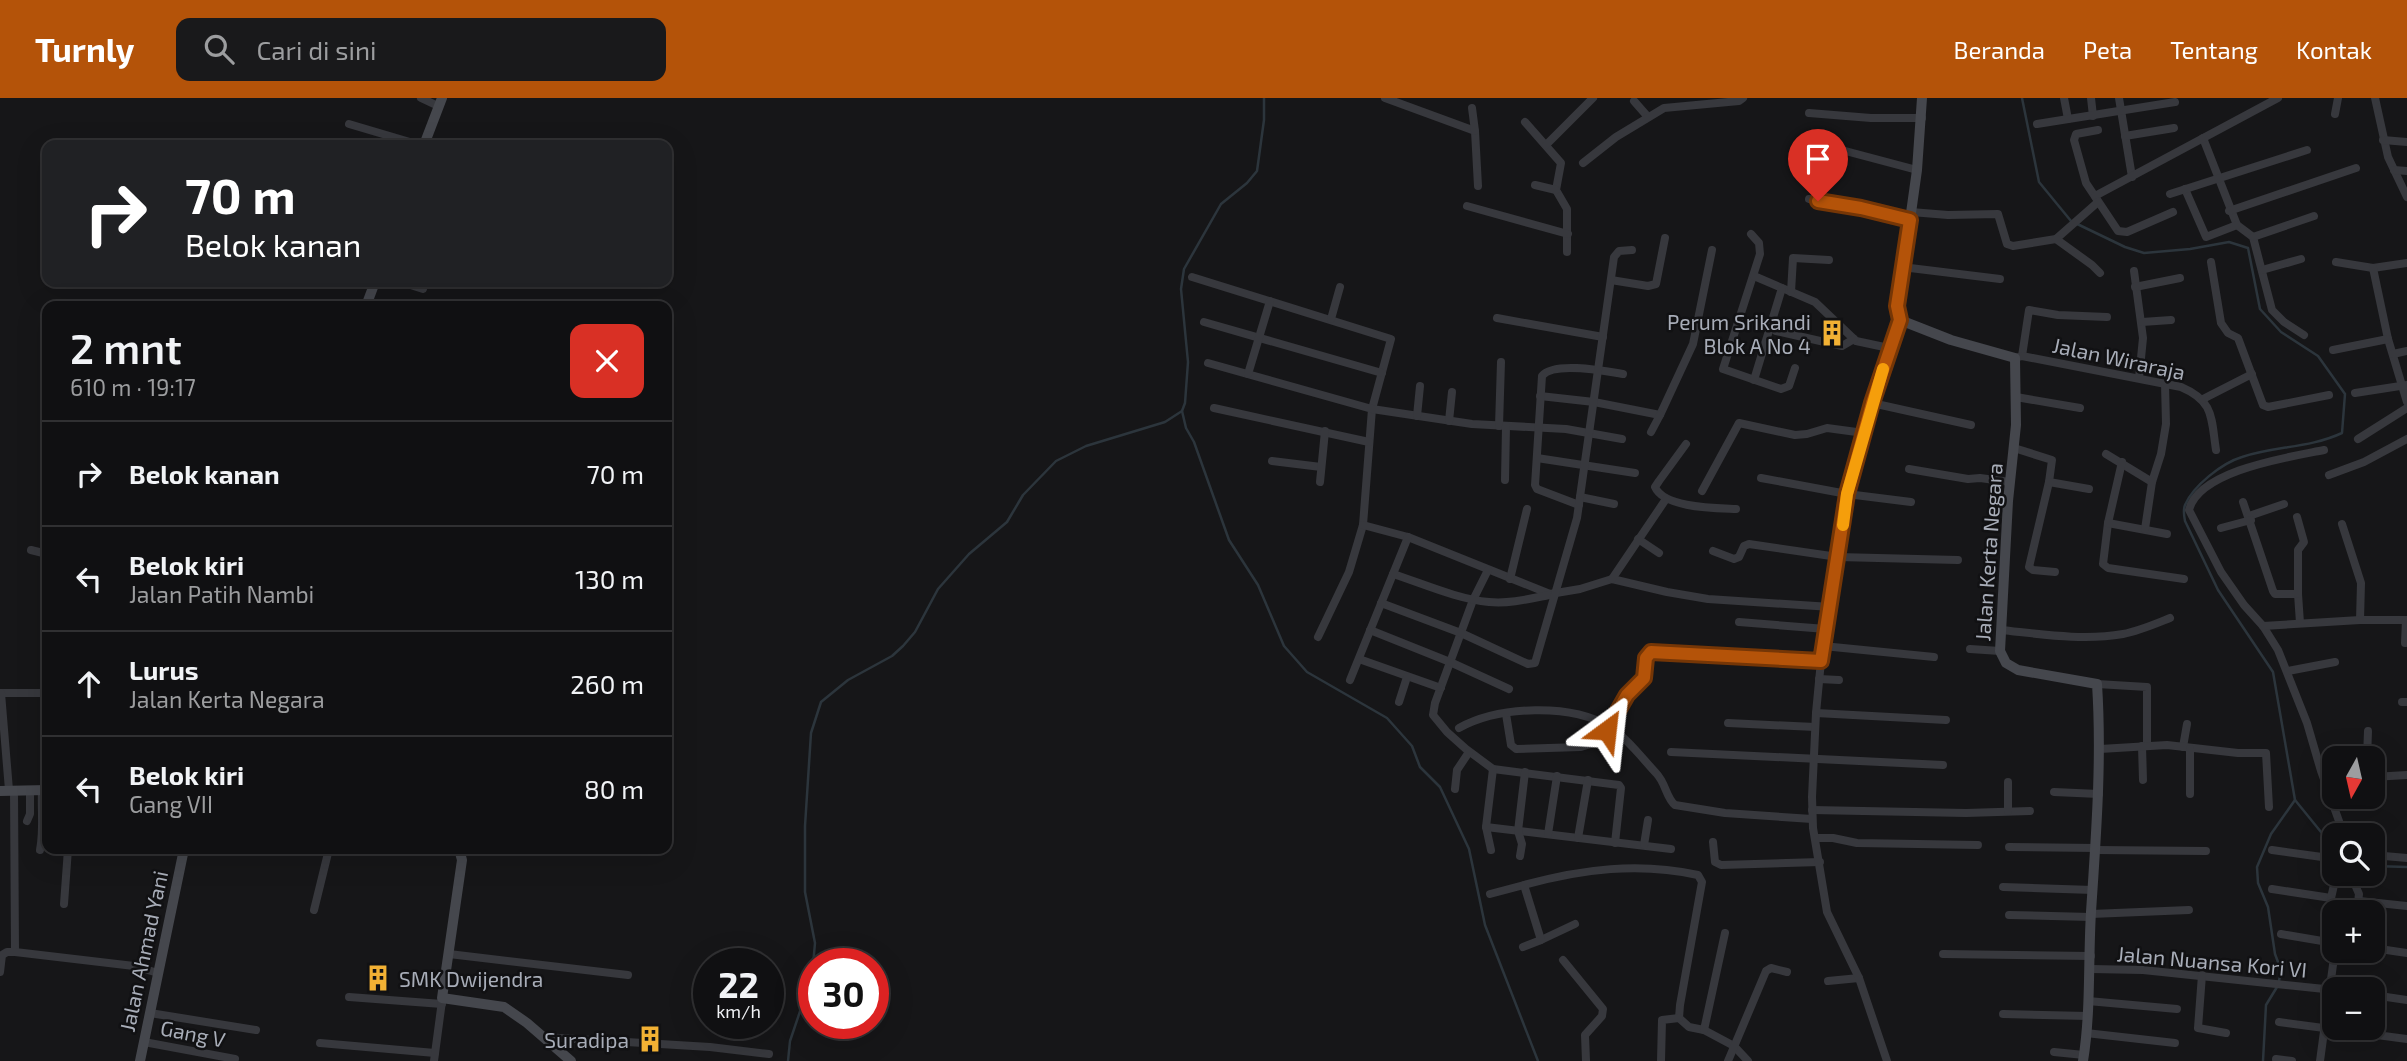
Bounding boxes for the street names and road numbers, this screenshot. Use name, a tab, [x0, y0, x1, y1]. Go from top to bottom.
street label: Jalan Wiraraja	[2050, 332, 2188, 385]
street label: Jalan Kerta Negara	[1969, 462, 2007, 642]
street label: Jalan Ahmad Yani	[114, 868, 172, 1034]
street label: Jalan Nuansa Kori VI	[2116, 940, 2308, 982]
street label: Gang V	[158, 1014, 228, 1052]

